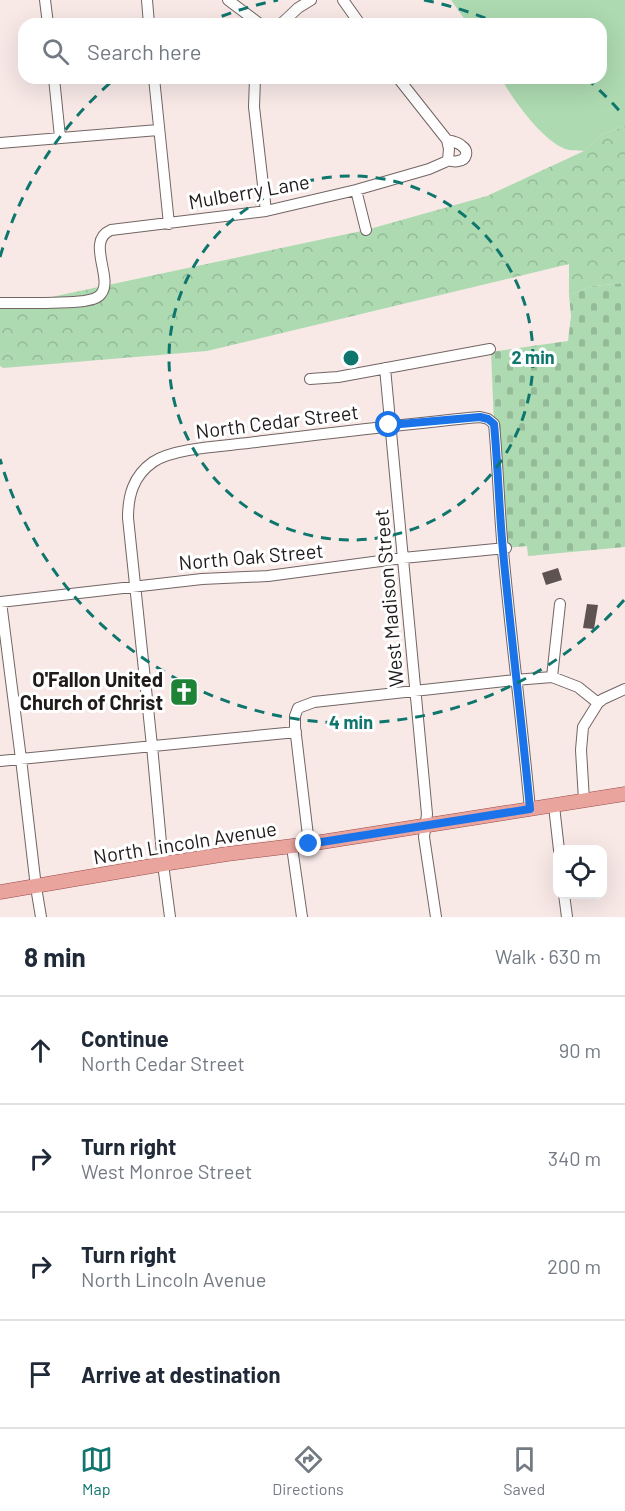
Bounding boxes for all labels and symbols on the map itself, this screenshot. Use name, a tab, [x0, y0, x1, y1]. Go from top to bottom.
street label: Mulberry Lane	[187, 169, 311, 213]
text: 2 min	[511, 346, 555, 368]
centre of rings	[341, 348, 361, 368]
street label: North Cedar Street	[194, 399, 360, 443]
route start	[375, 411, 401, 437]
street label: West Madison Street	[368, 508, 408, 688]
street label: North Oak Street	[178, 538, 324, 574]
place label: O'Fallon United Church of Christ	[20, 667, 163, 714]
church icon: O'Fallon United Church of Christ	[168, 676, 200, 708]
text: 4 min	[329, 711, 373, 733]
street label: North Lincoln Avenue	[91, 816, 278, 868]
route end	[295, 830, 321, 856]

